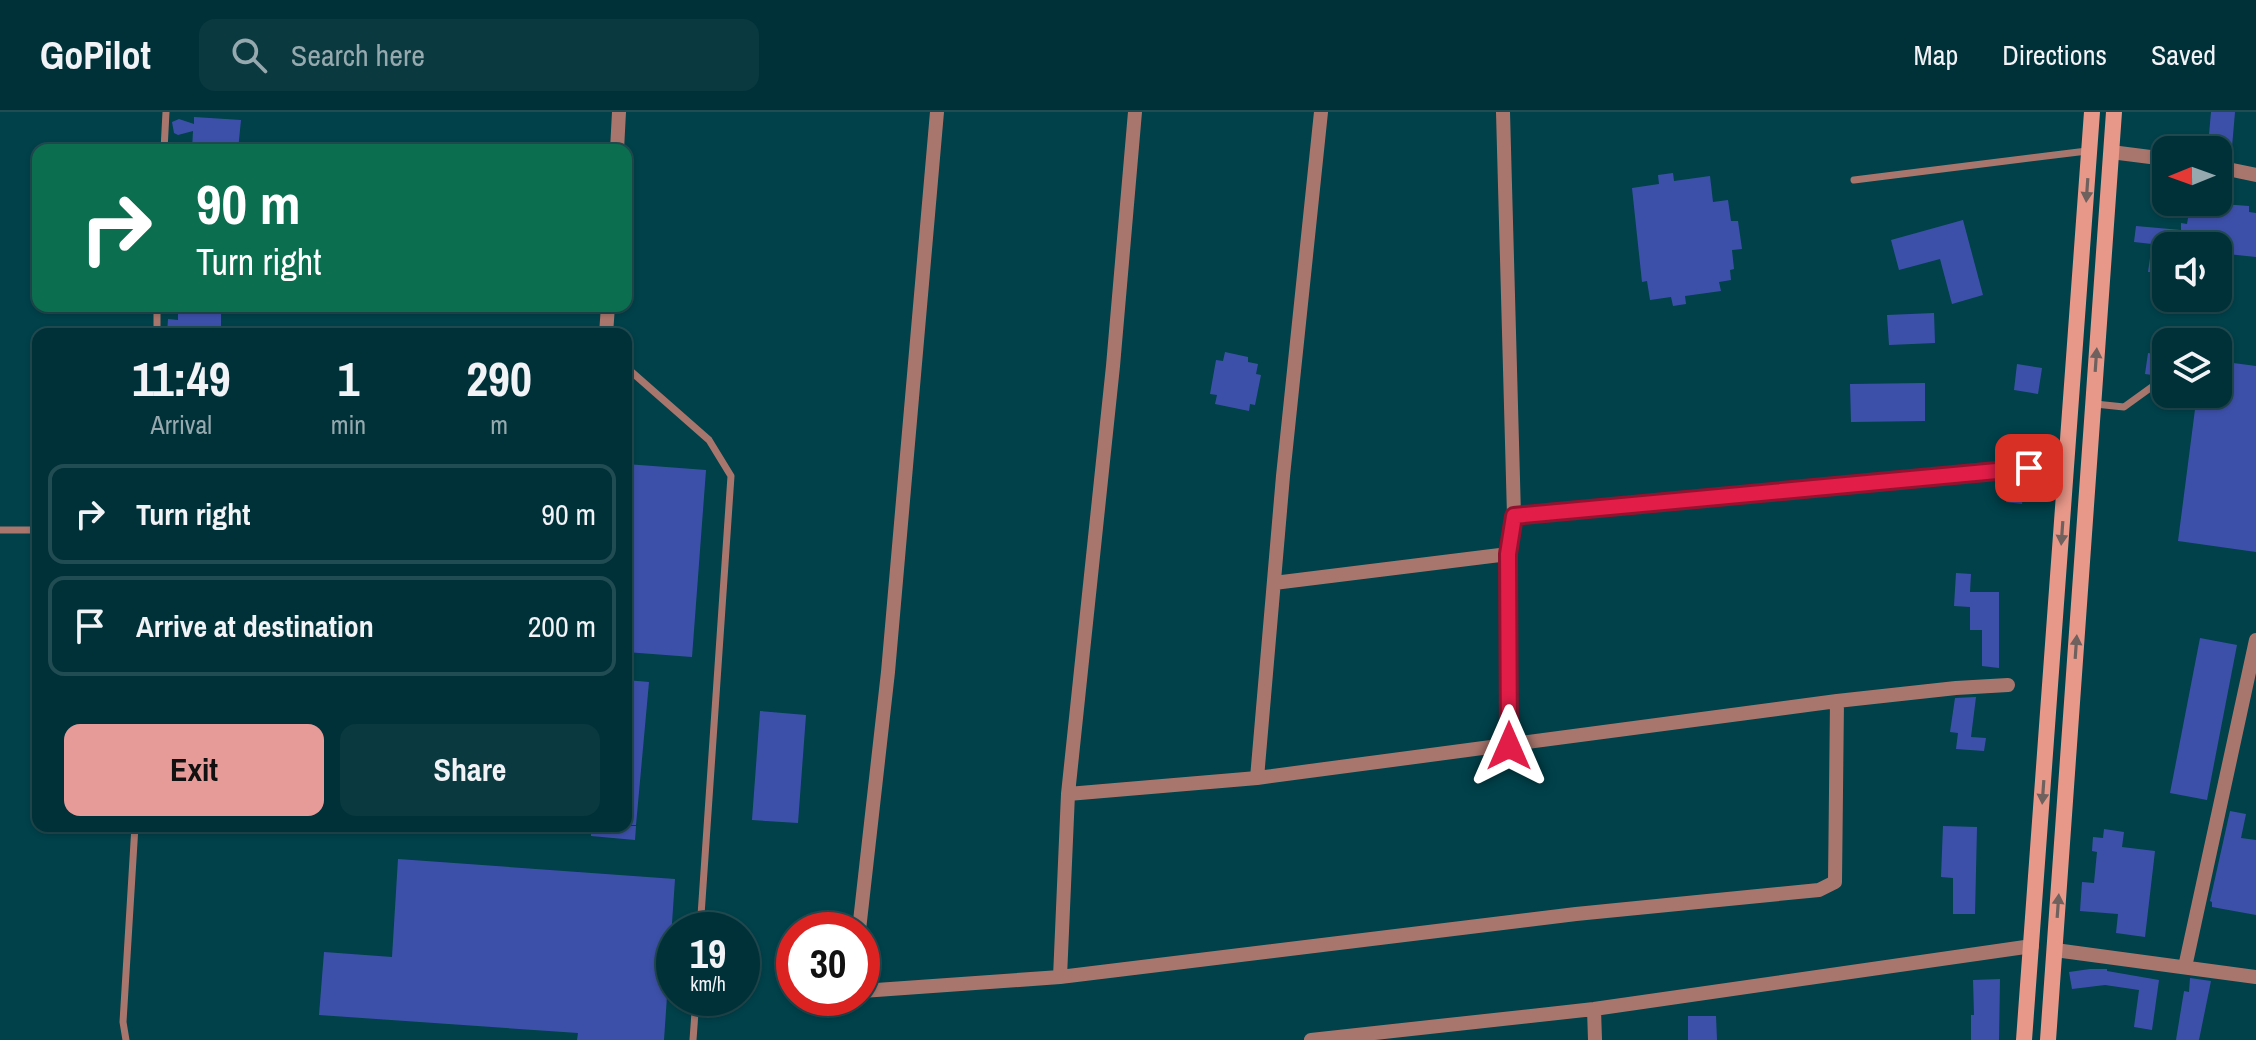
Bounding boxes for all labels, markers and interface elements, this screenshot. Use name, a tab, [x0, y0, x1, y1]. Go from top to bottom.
search box	[199, 19, 759, 91]
text: GoPilot	[40, 30, 151, 81]
icon: search	[227, 33, 271, 77]
text: Search here	[291, 35, 425, 75]
text: Map	[1914, 36, 1958, 74]
text: Directions	[2002, 36, 2107, 74]
text: Saved	[2151, 36, 2216, 74]
north arrow	[2152, 136, 2232, 216]
map controls	[2152, 136, 2232, 408]
text: 90 m	[196, 166, 301, 241]
icon: right	[64, 176, 168, 280]
one-way arrow	[2080, 178, 2093, 203]
button: sound	[2152, 232, 2232, 312]
text: Turn right	[196, 238, 321, 286]
button: layers	[2152, 328, 2232, 408]
text: 11:49	[132, 346, 231, 411]
text: 1	[337, 346, 359, 411]
text: 290	[466, 346, 532, 411]
one-way arrow	[2090, 347, 2103, 372]
text: Arrival	[151, 407, 212, 442]
text: min	[331, 407, 366, 442]
text: m	[490, 407, 508, 442]
pin	[1995, 434, 2063, 502]
icon: arrive	[2007, 446, 2051, 490]
icon: right	[68, 492, 112, 536]
text: Turn right	[136, 494, 250, 534]
text: 90 m	[541, 494, 596, 534]
one-way arrow	[2055, 521, 2068, 546]
icon: arrive	[68, 604, 112, 648]
text: Arrive at destination	[136, 606, 374, 646]
text: 200 m	[528, 606, 596, 646]
one-way arrow	[2070, 634, 2083, 659]
position arrow	[1467, 704, 1551, 788]
button: Exit	[64, 724, 324, 816]
button: Share	[340, 724, 600, 816]
one-way arrow	[2036, 780, 2049, 805]
one-way arrow	[2052, 893, 2065, 918]
speed limit sign: 30	[776, 912, 880, 1016]
text: 19	[690, 927, 726, 980]
text: km/h	[690, 970, 726, 997]

